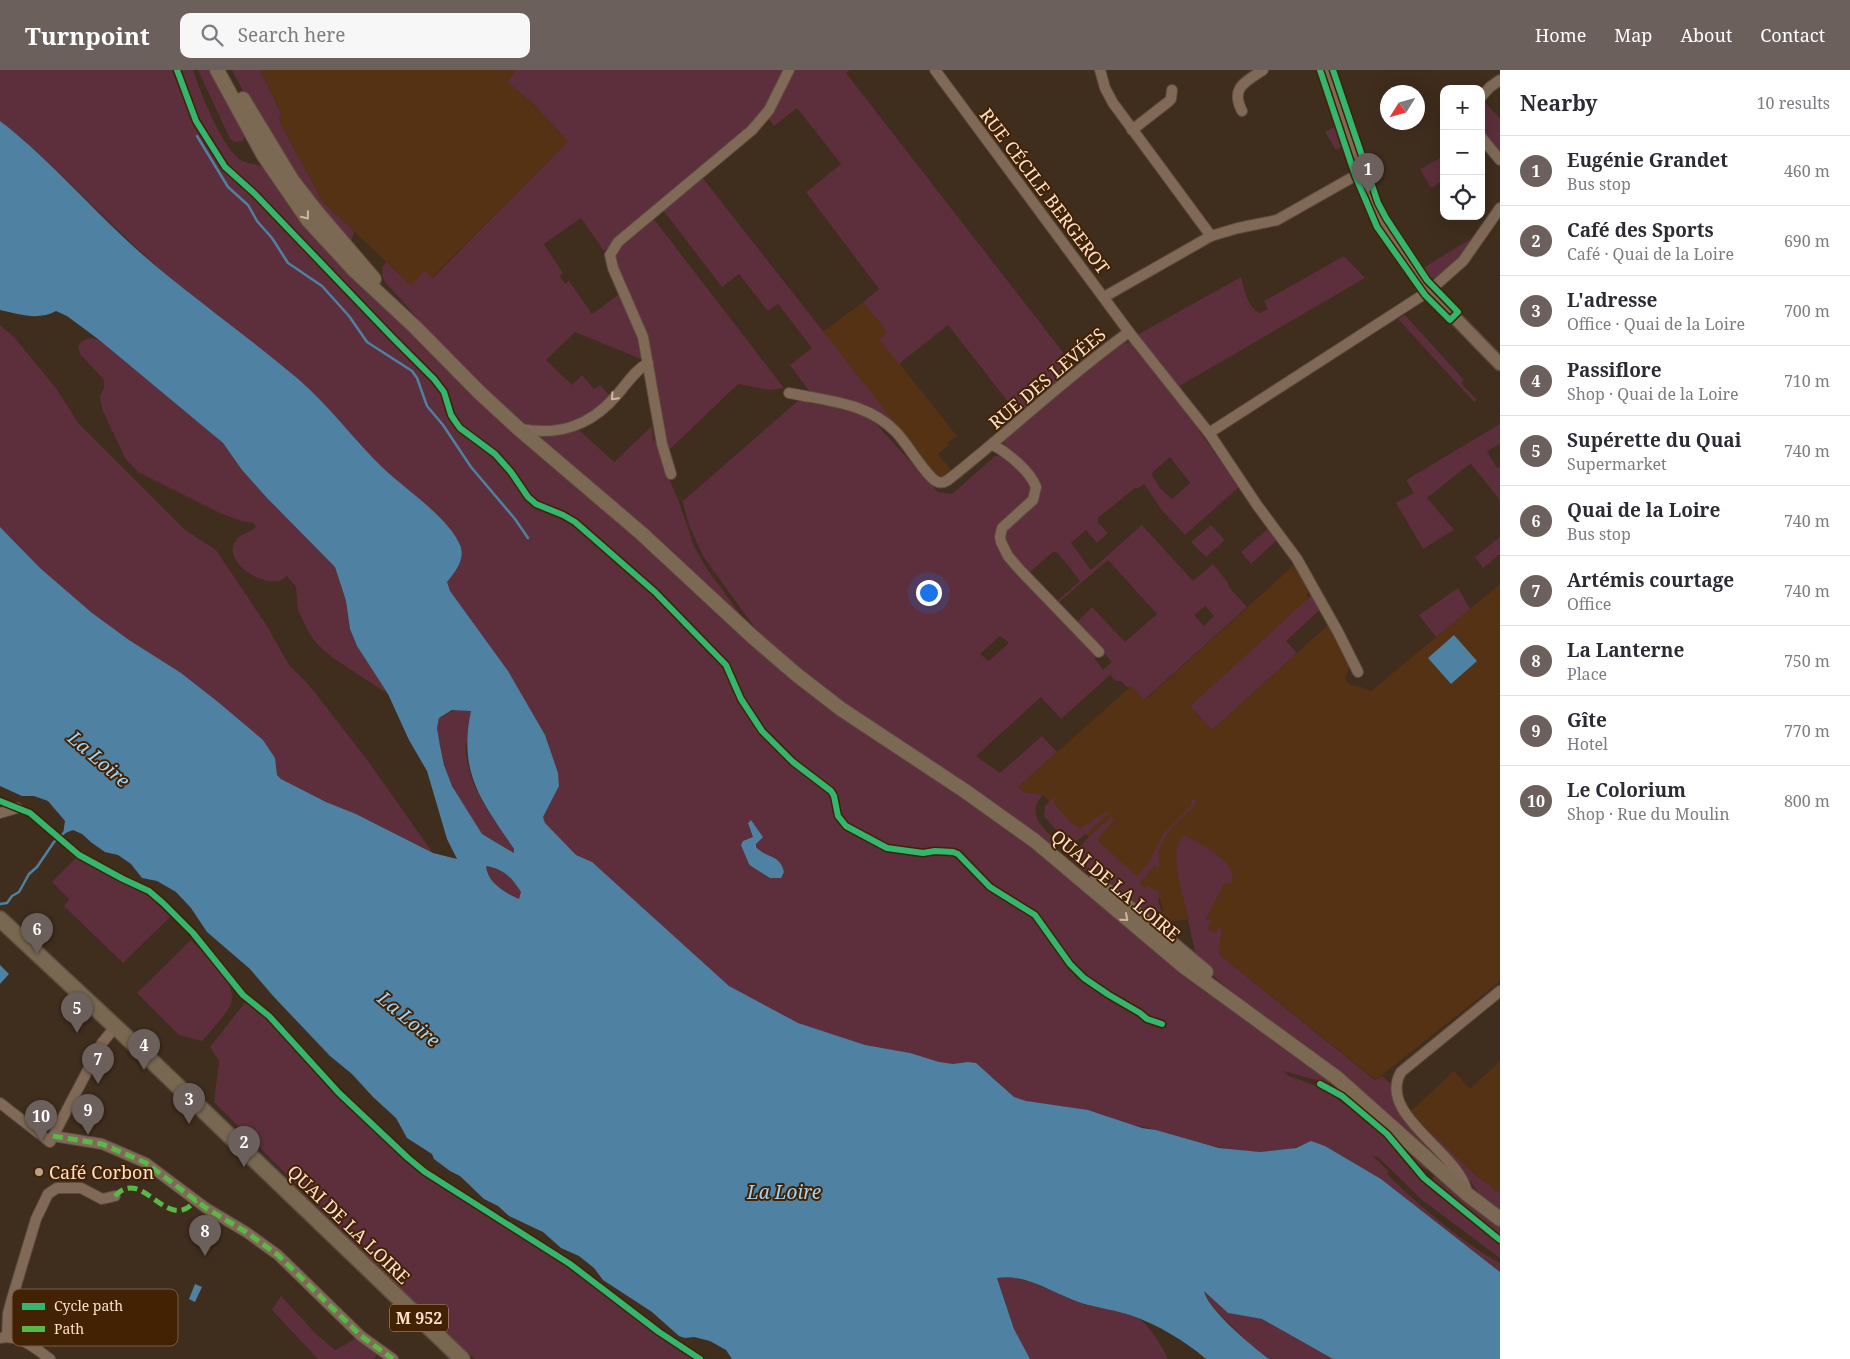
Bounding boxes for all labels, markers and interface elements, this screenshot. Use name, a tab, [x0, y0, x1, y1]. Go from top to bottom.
search box	[180, 13, 530, 58]
text: Turnpoint	[25, 19, 150, 52]
icon: search	[198, 21, 226, 49]
text: Search here	[238, 22, 346, 48]
text: Home	[1535, 23, 1586, 47]
text: Map	[1614, 23, 1652, 47]
text: About	[1680, 23, 1732, 47]
text: Contact	[1760, 23, 1825, 47]
north arrow	[1380, 85, 1425, 130]
map controls	[1440, 85, 1485, 220]
button: +	[1440, 85, 1485, 130]
text: Nearby	[1520, 89, 1598, 117]
text: 10 results	[1757, 92, 1830, 114]
street label: RUE CÉCILE BERGEROT	[975, 103, 1115, 279]
button: −	[1440, 130, 1485, 175]
text: Eugénie Grandet	[1567, 147, 1728, 173]
pin: 1	[1352, 153, 1384, 194]
text: 1	[1531, 160, 1541, 182]
text: 460 m	[1784, 160, 1830, 182]
text: Bus stop	[1567, 173, 1631, 195]
button: locate	[1440, 175, 1485, 220]
one-way arrow	[300, 210, 309, 220]
text: Café des Sports	[1567, 217, 1714, 243]
text: 2	[1531, 230, 1541, 252]
text: 690 m	[1784, 230, 1830, 252]
text: Café · Quai de la Loire	[1567, 243, 1734, 265]
text: L'adresse	[1567, 287, 1657, 313]
text: 3	[1531, 300, 1541, 322]
text: 700 m	[1784, 300, 1830, 322]
text: Office · Quai de la Loire	[1567, 313, 1745, 335]
street label: RUE DES LEVÉES	[984, 322, 1110, 434]
text: Passiflore	[1567, 357, 1662, 383]
text: 4	[1531, 370, 1541, 392]
text: 710 m	[1784, 370, 1830, 392]
text: Shop · Quai de la Loire	[1567, 383, 1739, 405]
one-way arrow	[611, 392, 620, 401]
text: Supérette du Quai	[1567, 427, 1741, 453]
text: 5	[1531, 440, 1541, 462]
text: 740 m	[1784, 440, 1830, 462]
text: Supermarket	[1567, 453, 1667, 475]
text: Quai de la Loire	[1567, 497, 1720, 523]
text: 6	[1531, 510, 1541, 532]
text: 740 m	[1784, 510, 1830, 532]
text: Bus stop	[1567, 523, 1631, 545]
text: Artémis courtage	[1567, 567, 1734, 593]
your location	[916, 580, 942, 606]
text: 7	[1531, 580, 1541, 602]
text: 740 m	[1784, 580, 1830, 602]
text: Office	[1567, 593, 1611, 615]
text: La Lanterne	[1567, 637, 1684, 663]
text: 8	[1531, 650, 1541, 672]
text: 750 m	[1784, 650, 1830, 672]
text: Place	[1567, 663, 1607, 685]
text: Gîte	[1567, 707, 1607, 733]
text: 9	[1531, 720, 1541, 742]
text: 770 m	[1784, 720, 1830, 742]
water label: La Loire	[62, 724, 136, 793]
text: Hotel	[1567, 733, 1608, 755]
text: Le Colorium	[1567, 777, 1686, 803]
text: 10	[1527, 790, 1545, 812]
text: 800 m	[1784, 790, 1830, 812]
text: Shop · Rue du Moulin	[1567, 803, 1730, 825]
street label: QUAI DE LA LOIRE	[1046, 824, 1186, 946]
pin: 6	[21, 913, 53, 954]
one-way arrow	[1120, 913, 1129, 922]
water label: La Loire	[371, 985, 446, 1053]
pin: 5	[61, 992, 93, 1033]
pin: 4	[128, 1029, 160, 1070]
pin: 7	[82, 1043, 114, 1084]
pin: 3	[173, 1083, 205, 1124]
pin: 9	[72, 1094, 104, 1135]
pin: 10	[25, 1100, 57, 1141]
pin: 2	[228, 1126, 260, 1167]
street label: QUAI DE LA LOIRE	[283, 1159, 415, 1289]
place label: Café Corbon	[49, 1160, 154, 1184]
marker: Café Corbon	[33, 1166, 45, 1178]
water label: La Loire	[746, 1179, 821, 1205]
pin: 8	[189, 1215, 221, 1256]
legend	[12, 1289, 178, 1346]
text: Cycle path	[54, 1296, 123, 1315]
road number: M 952	[390, 1304, 448, 1332]
text: Path	[54, 1319, 84, 1338]

